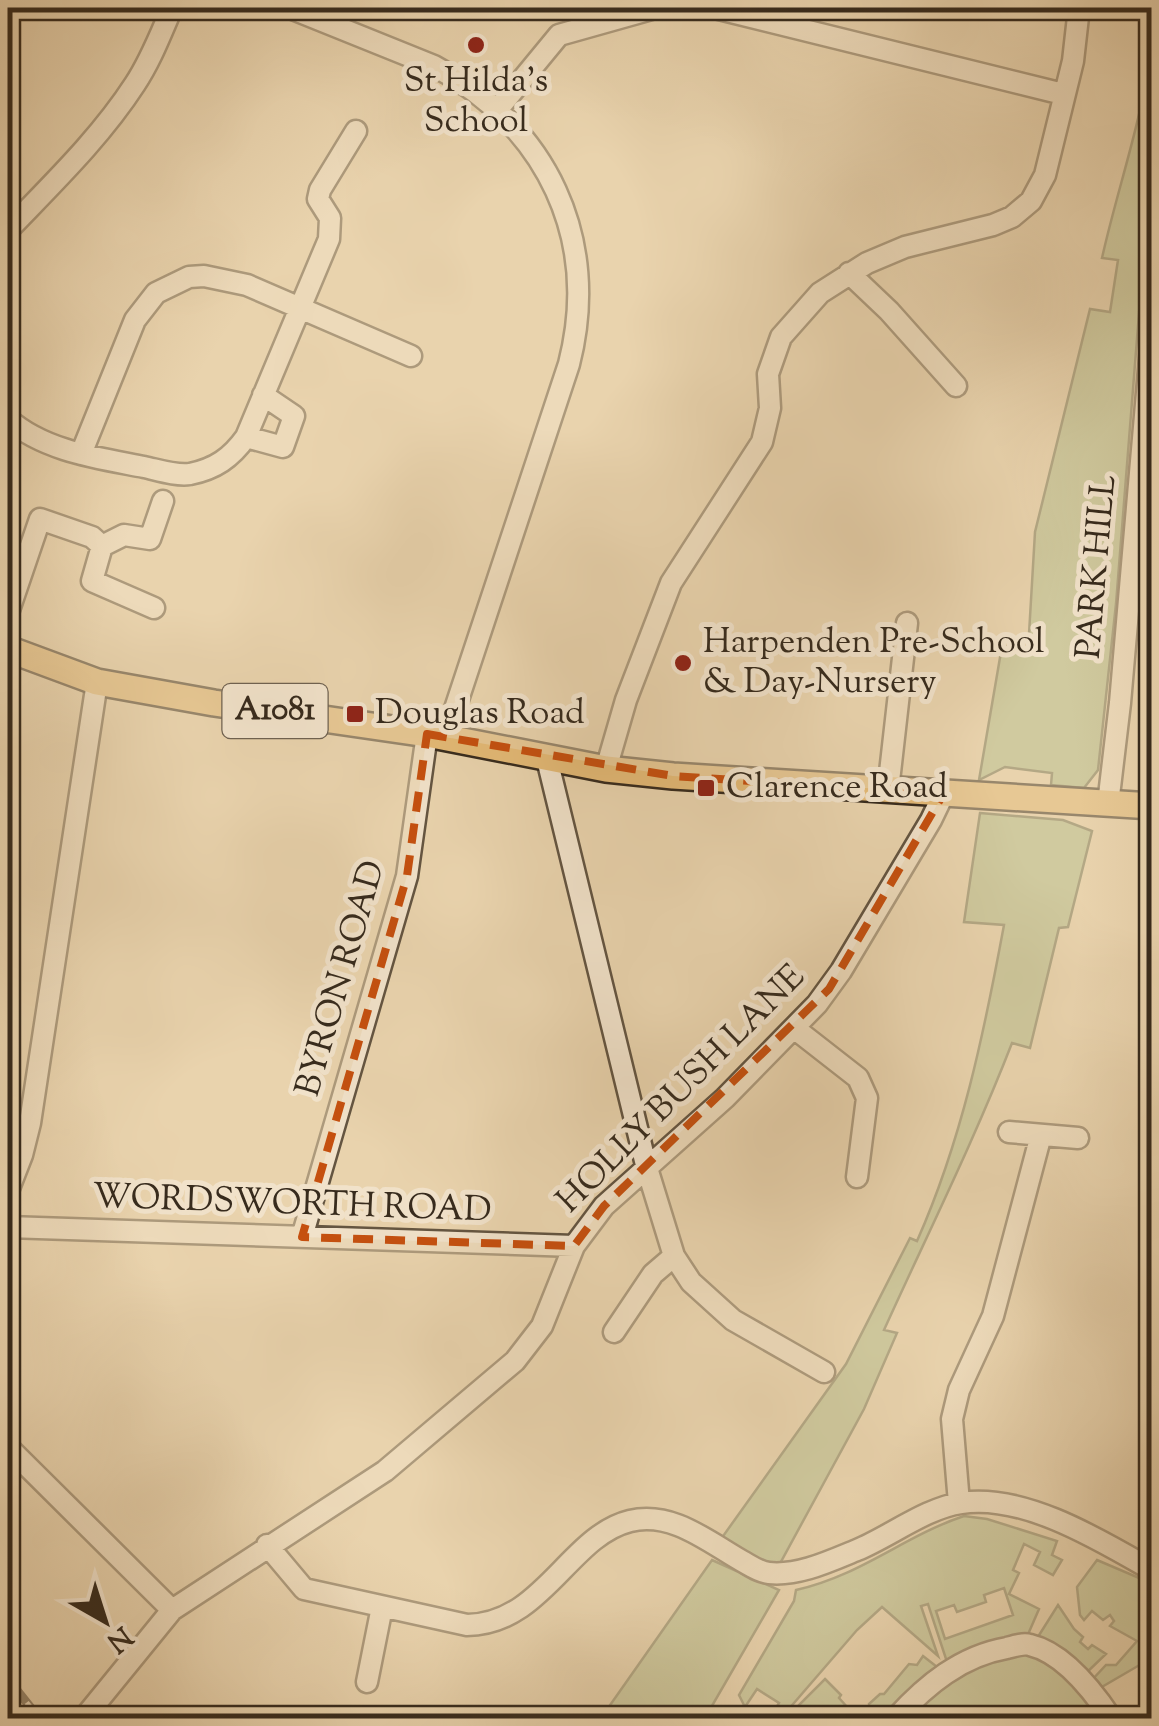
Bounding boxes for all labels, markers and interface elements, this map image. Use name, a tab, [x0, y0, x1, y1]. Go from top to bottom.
marker: St Hilda's School	[465, 34, 487, 56]
place label: St Hilda's School	[404, 57, 548, 148]
street label: PARK HILL	[1065, 473, 1131, 661]
place label: Harpenden Pre-School & Day-Nursery	[703, 618, 1045, 709]
marker: Harpenden Pre-School & Day-Nursery	[672, 652, 694, 674]
road number: A1081	[222, 684, 328, 738]
place label: Douglas Road	[375, 689, 585, 740]
marker: Douglas Road	[344, 703, 366, 725]
place label: Clarence Road	[726, 763, 948, 814]
marker: Clarence Road	[695, 777, 717, 799]
street label: BYRON ROAD	[284, 855, 400, 1103]
street label: HOLLY BUSH LANE	[546, 954, 818, 1226]
street label: WORDSWORTH ROAD	[92, 1173, 492, 1237]
north arrow	[55, 1571, 155, 1671]
text: N	[98, 1616, 140, 1661]

